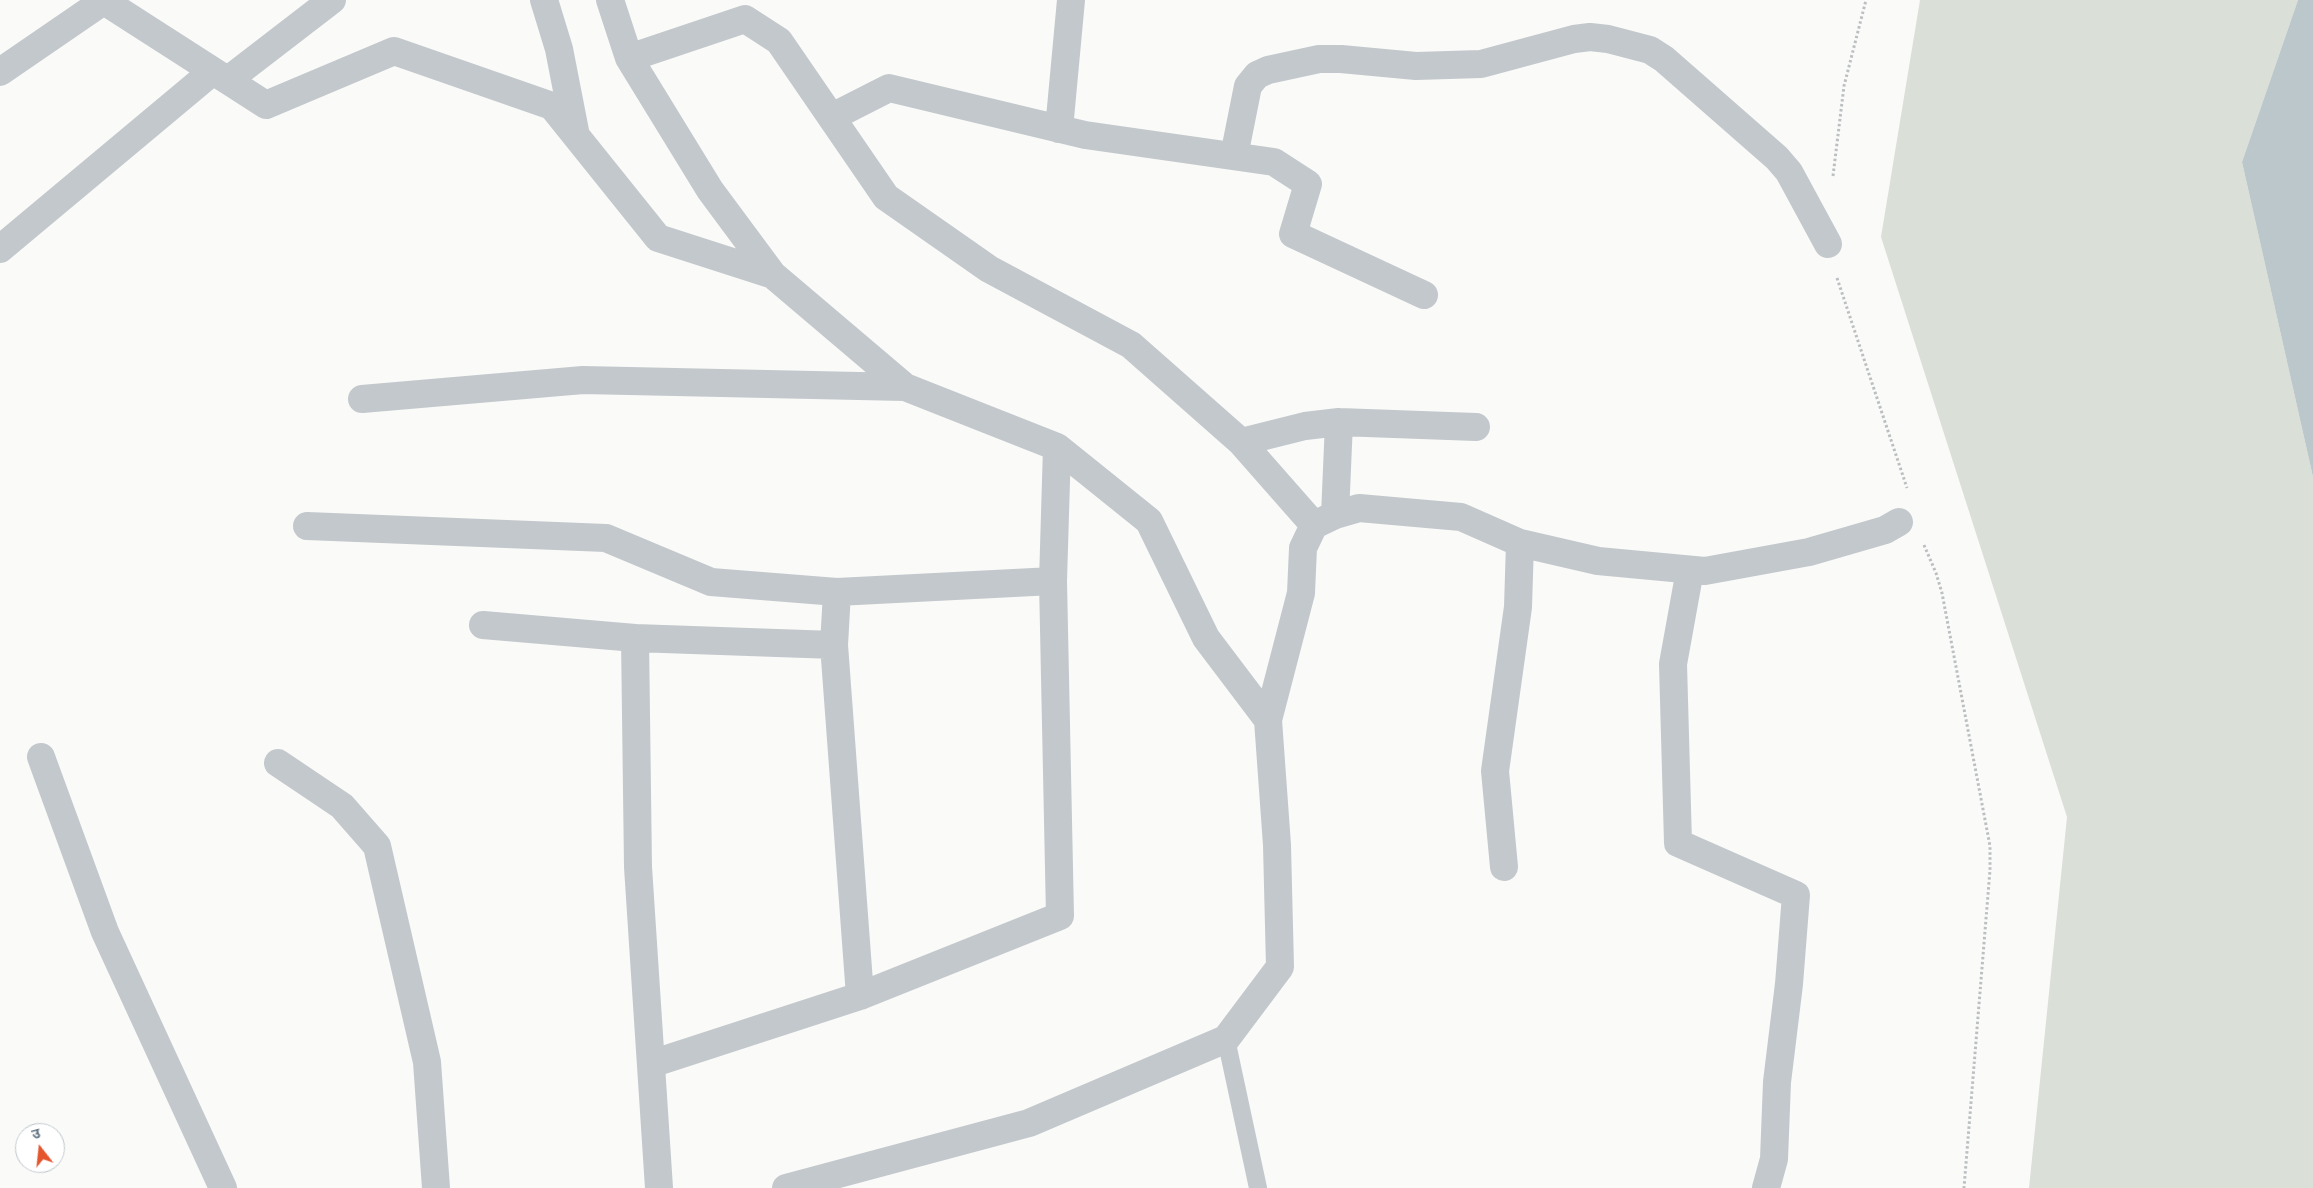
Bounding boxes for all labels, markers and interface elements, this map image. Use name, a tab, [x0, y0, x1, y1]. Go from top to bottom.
north arrow	[15, 1123, 65, 1173]
text: उ	[30, 1125, 42, 1143]

